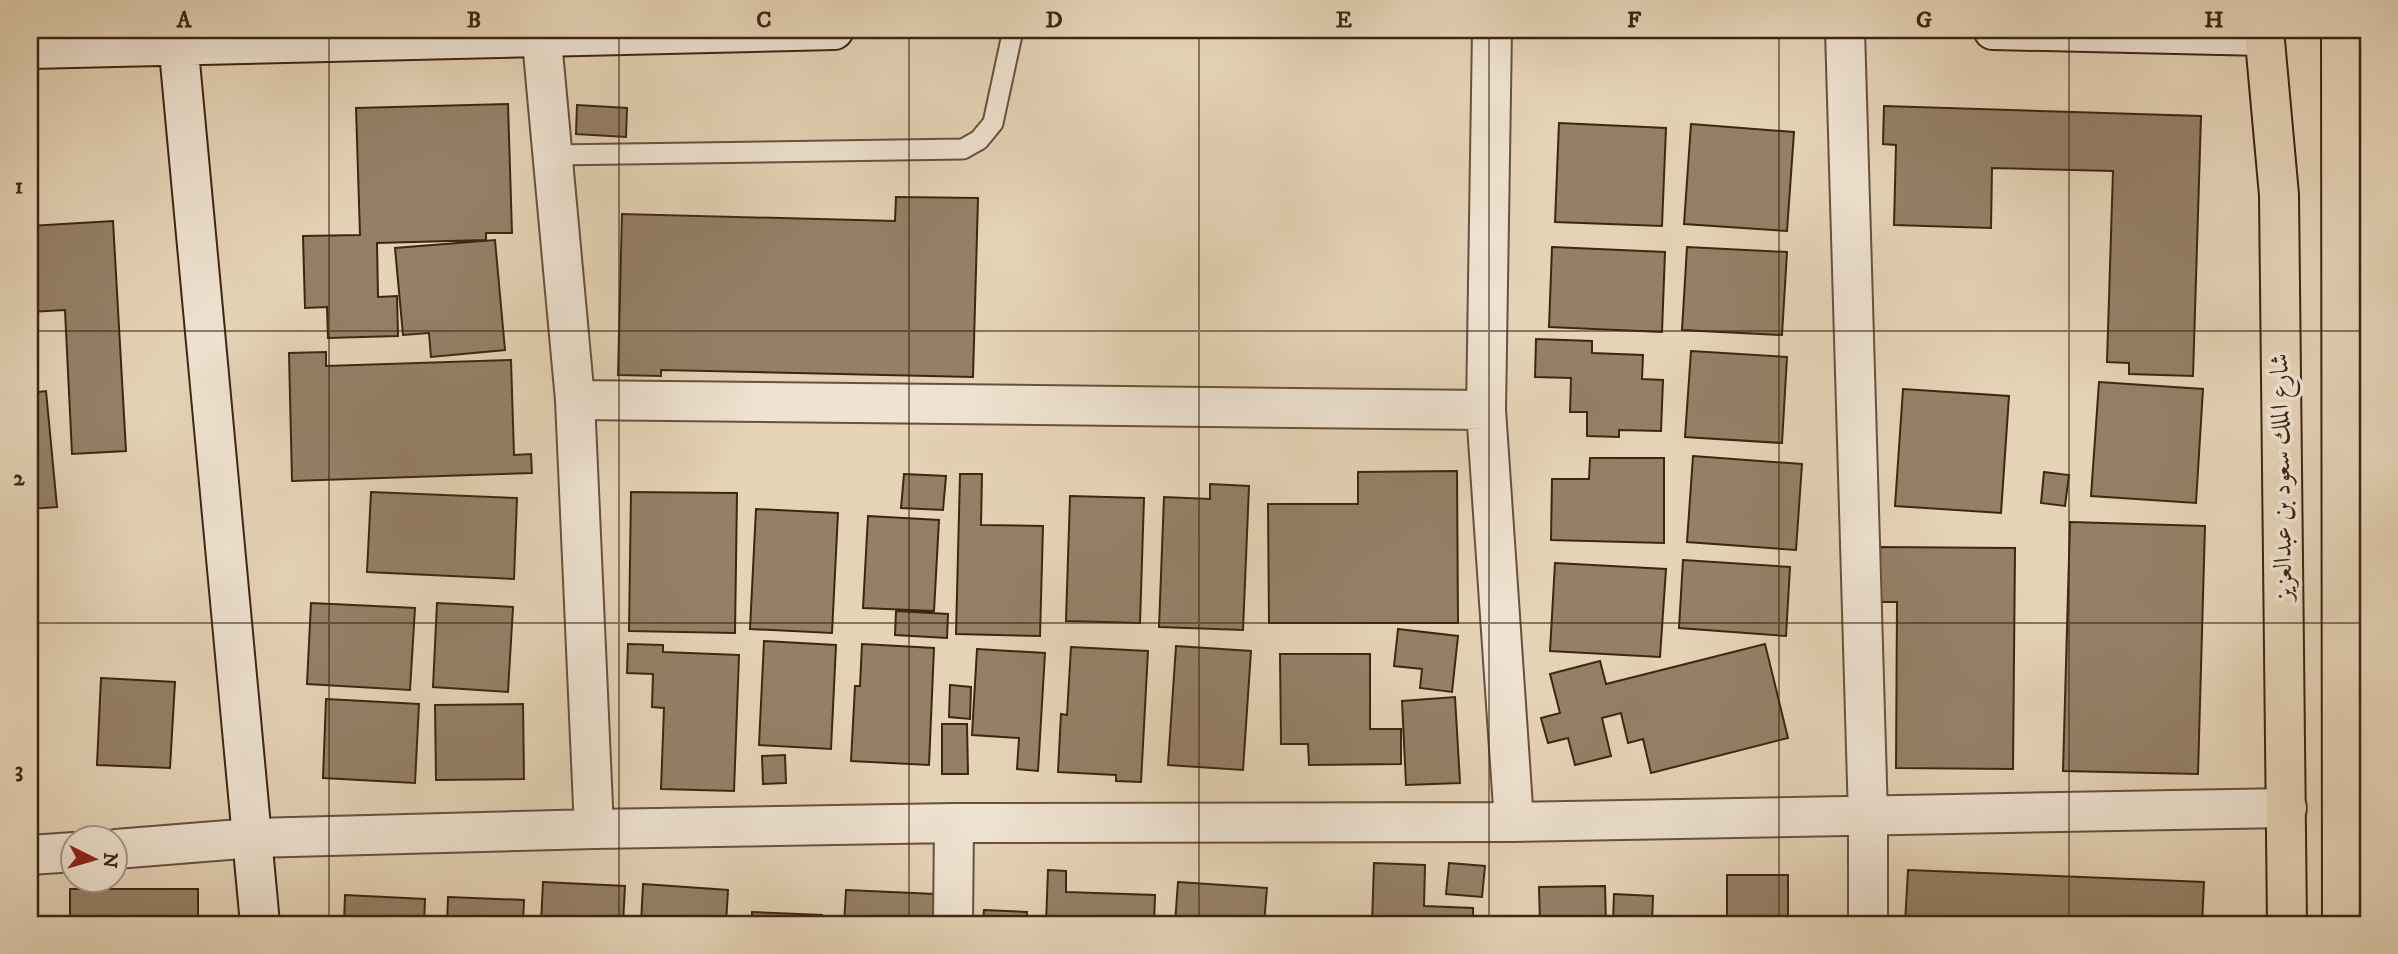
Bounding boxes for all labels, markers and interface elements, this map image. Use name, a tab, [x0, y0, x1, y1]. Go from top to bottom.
text: A	[176, 6, 193, 35]
text: B	[467, 6, 481, 35]
text: C	[756, 6, 772, 35]
text: D	[1045, 6, 1063, 35]
text: E	[1336, 6, 1352, 35]
text: F	[1627, 6, 1642, 35]
text: G	[1916, 6, 1932, 35]
text: H	[2204, 6, 2224, 35]
text: 1	[15, 172, 23, 201]
street label: شارع الملك سعود بن عبدالعزيز	[2263, 353, 2305, 604]
text: 2	[13, 464, 25, 493]
text: 3	[15, 756, 23, 785]
north arrow	[60, 824, 130, 894]
text: N	[97, 852, 122, 870]

